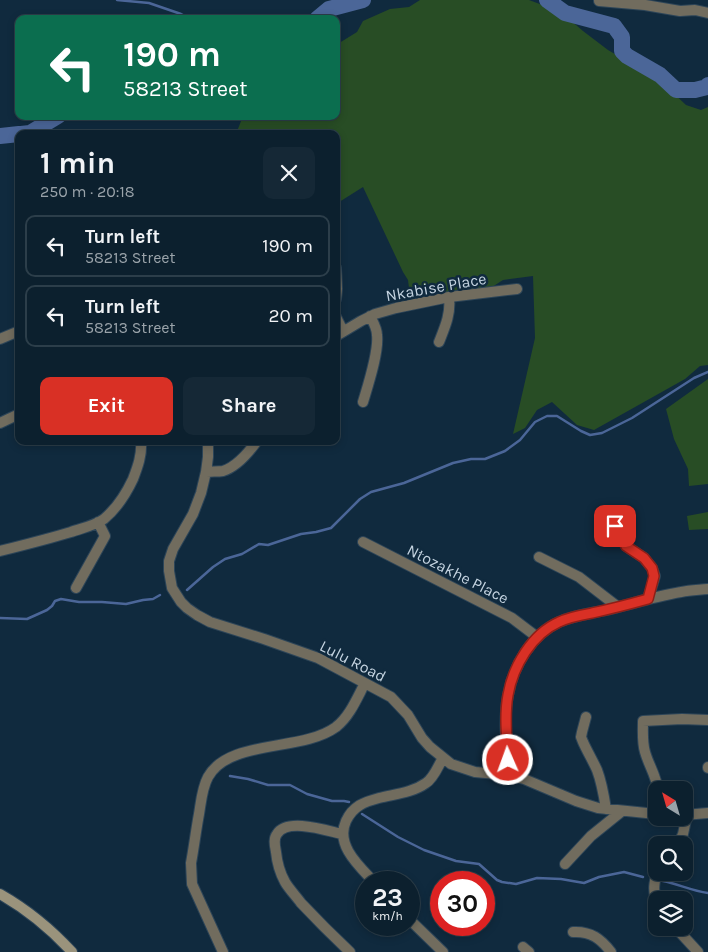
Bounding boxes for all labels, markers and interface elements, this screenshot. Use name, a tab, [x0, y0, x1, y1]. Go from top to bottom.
text: 190 m	[123, 34, 221, 75]
icon: left	[40, 35, 105, 100]
text: 58213 Street	[123, 76, 248, 102]
text: 1 min	[40, 145, 115, 181]
button: close	[263, 147, 315, 199]
text: 250 m · 20:18	[40, 182, 135, 201]
text: Turn left	[85, 226, 160, 248]
icon: left	[42, 232, 70, 260]
text: 190 m	[262, 235, 313, 257]
text: 58213 Street	[85, 248, 176, 267]
street label: Nkabise Place	[384, 269, 488, 305]
text: Turn left	[85, 296, 160, 318]
icon: left	[42, 302, 70, 330]
text: 20 m	[268, 305, 313, 327]
text: 58213 Street	[85, 318, 176, 337]
button: Exit	[40, 377, 173, 435]
button: Share	[183, 377, 315, 435]
pin	[594, 505, 636, 547]
icon: arrive	[601, 512, 629, 540]
street label: Ntozakhe Place	[404, 540, 512, 608]
street label: Lulu Road	[317, 636, 389, 686]
position arrow	[481, 733, 533, 785]
north arrow	[648, 781, 692, 826]
map controls	[648, 781, 693, 936]
button: search	[648, 836, 693, 881]
speed limit sign: 30	[430, 871, 495, 936]
text: 23	[372, 883, 403, 912]
button: layers	[648, 891, 693, 936]
text: km/h	[372, 909, 403, 923]

